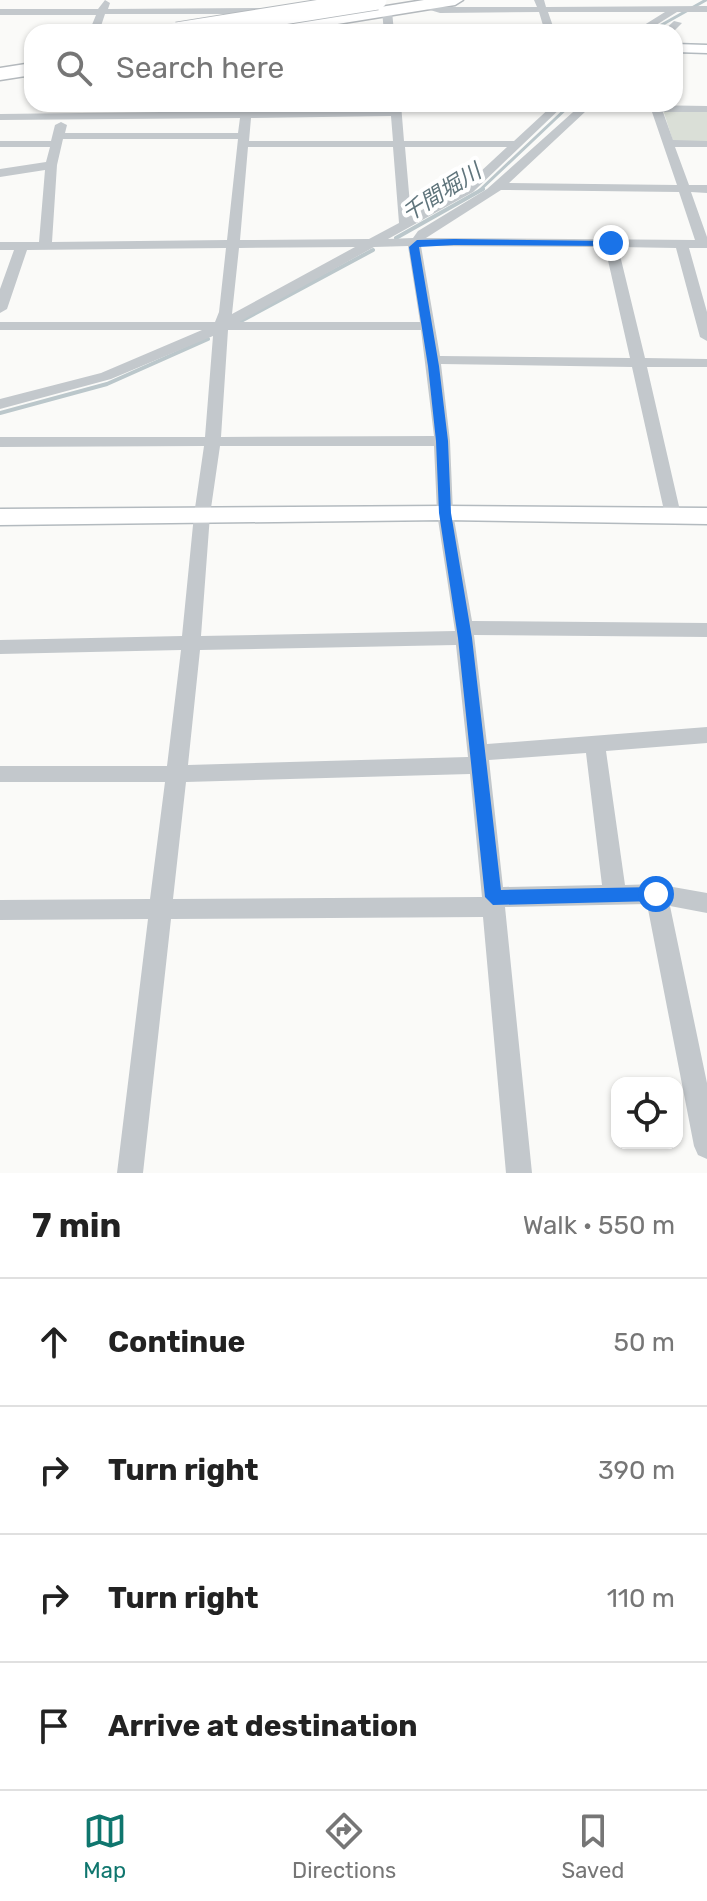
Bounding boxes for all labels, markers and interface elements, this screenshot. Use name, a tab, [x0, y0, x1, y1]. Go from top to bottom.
search box	[24, 24, 683, 112]
icon: search	[52, 46, 96, 90]
text: Search here	[116, 50, 284, 86]
water label: 千間堀川	[397, 157, 487, 227]
route end	[593, 225, 629, 261]
route start	[638, 876, 674, 912]
map controls	[611, 1077, 683, 1149]
button: locate	[611, 1077, 683, 1149]
text: 7 min	[32, 1205, 121, 1246]
text: Walk · 550 m	[523, 1210, 675, 1241]
icon: ahead	[32, 1320, 76, 1364]
text: Continue	[108, 1324, 245, 1360]
text: 50 m	[614, 1327, 675, 1358]
icon: right	[32, 1448, 76, 1492]
text: Turn right	[108, 1452, 259, 1488]
text: 390 m	[598, 1455, 675, 1486]
icon: right	[32, 1576, 76, 1620]
text: Turn right	[108, 1580, 259, 1616]
text: 110 m	[607, 1583, 675, 1614]
icon: arrive	[32, 1704, 76, 1748]
text: Arrive at destination	[108, 1708, 418, 1744]
tab: Map	[83, 1809, 127, 1884]
tab: Directions	[292, 1809, 396, 1884]
tab: Saved	[562, 1809, 624, 1884]

